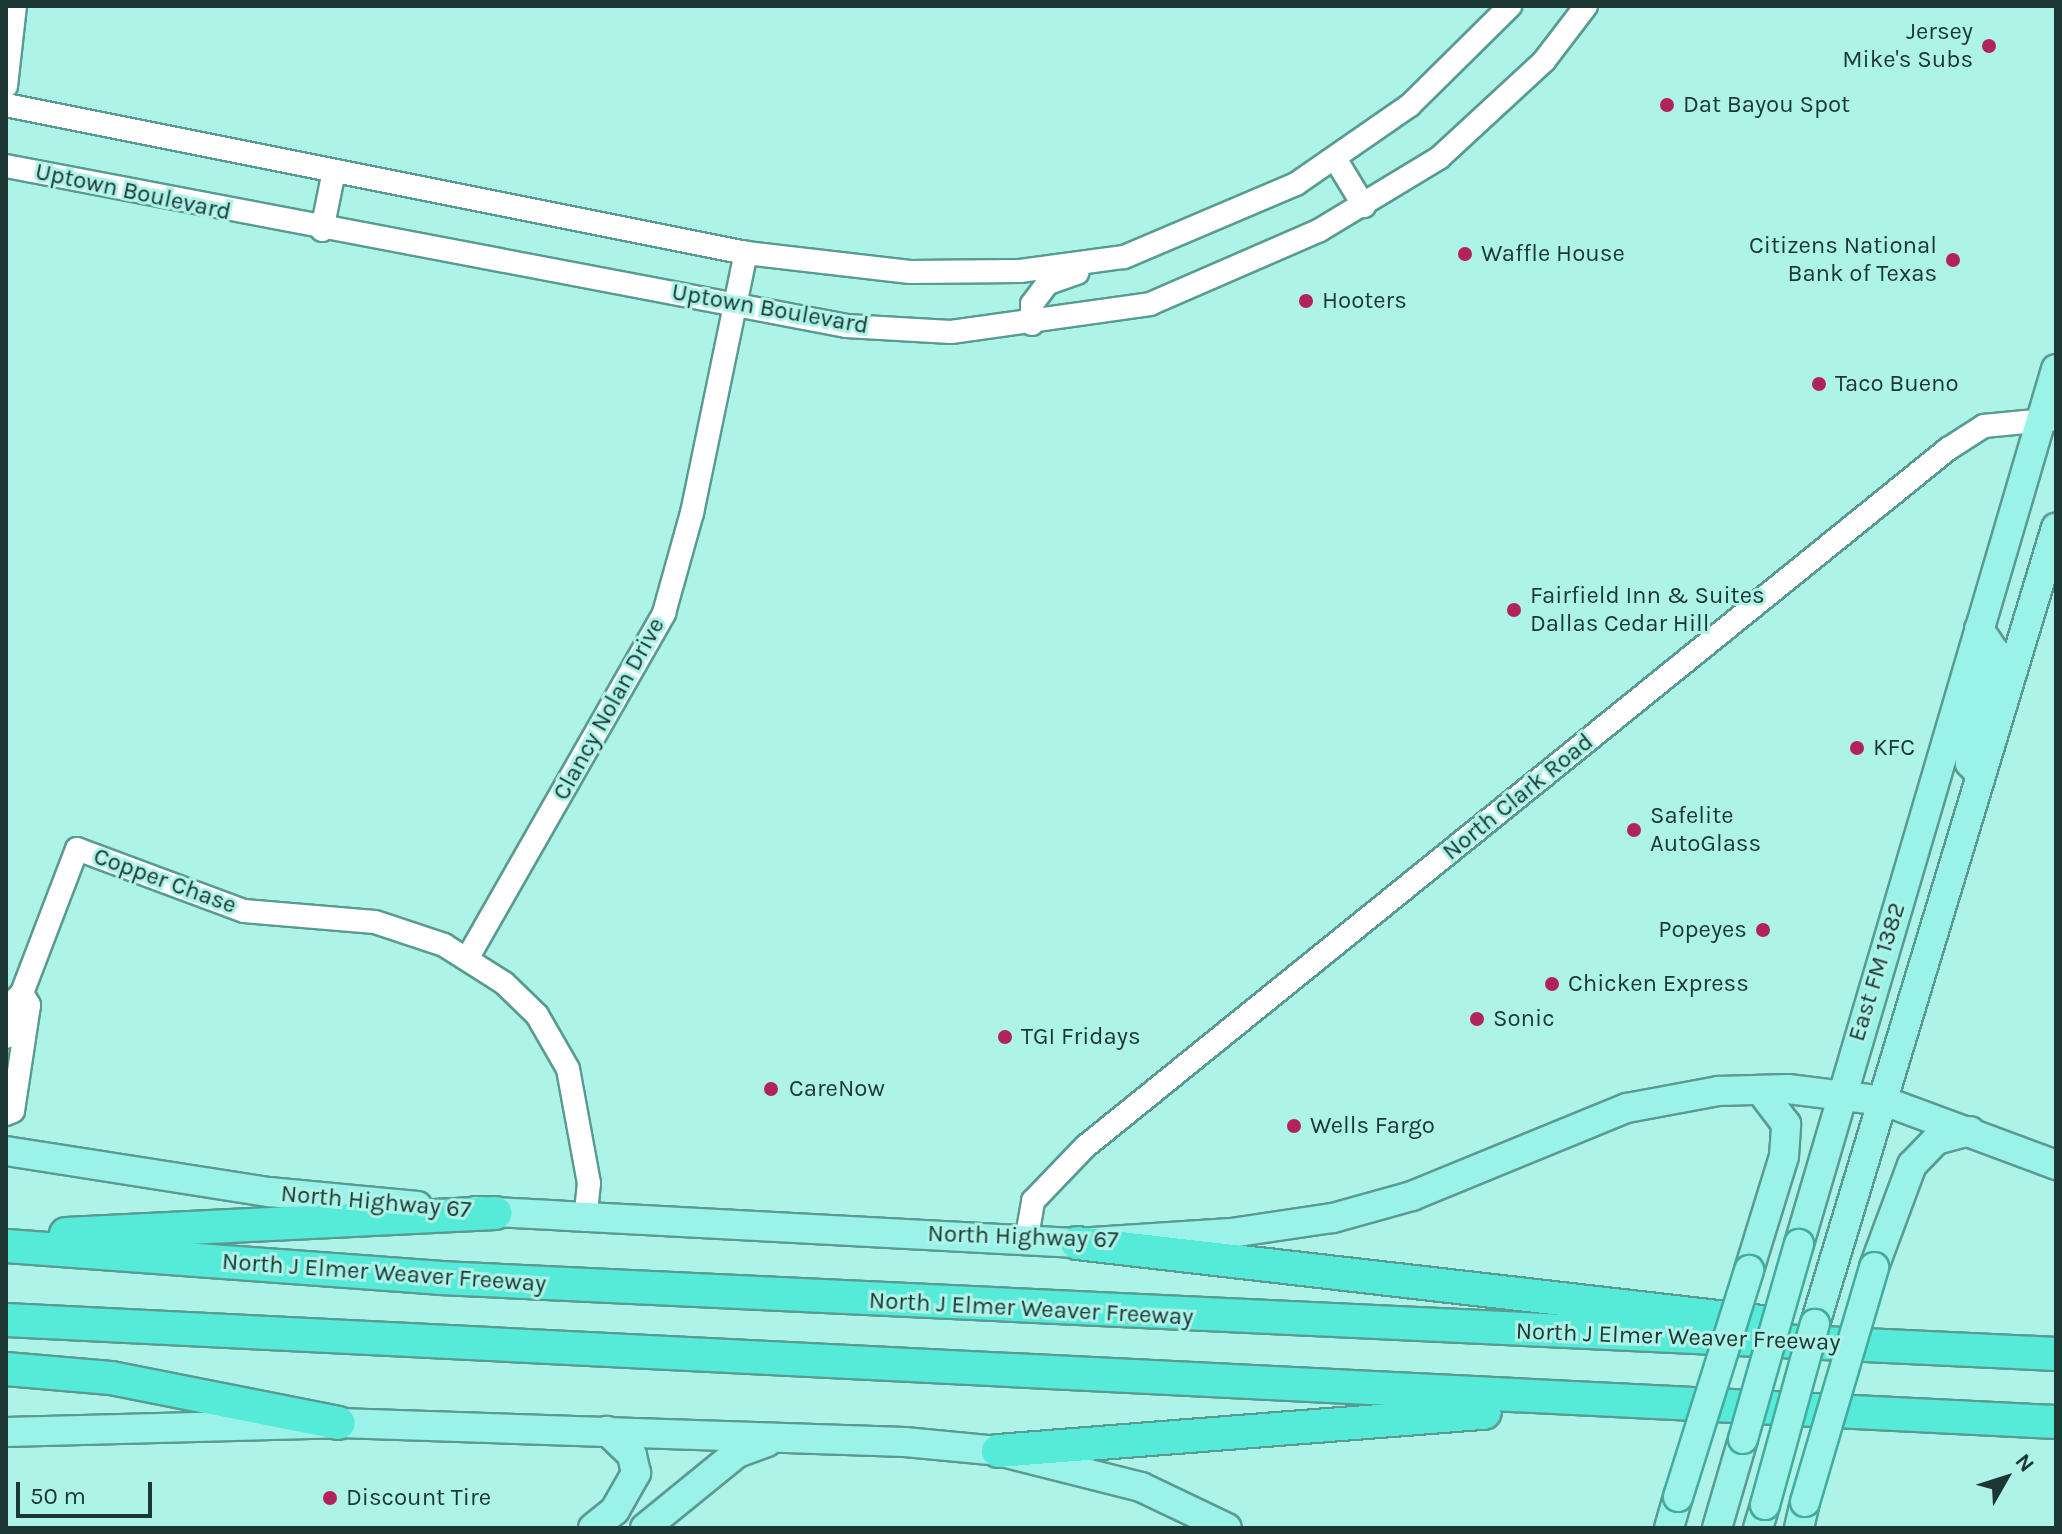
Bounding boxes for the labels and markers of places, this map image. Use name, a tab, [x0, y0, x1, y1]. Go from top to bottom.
place label: Jersey Mike's Subs	[1842, 18, 1973, 74]
marker: Jersey Mike's Subs	[1980, 37, 1998, 55]
place label: Dat Bayou Spot	[1683, 91, 1850, 119]
marker: Dat Bayou Spot	[1658, 96, 1676, 114]
place label: Citizens National Bank of Texas	[1749, 232, 1937, 288]
place label: Waffle House	[1481, 240, 1625, 268]
marker: Waffle House	[1456, 245, 1474, 263]
marker: Citizens National Bank of Texas	[1944, 251, 1962, 269]
place label: Hooters	[1322, 287, 1407, 315]
marker: Hooters	[1297, 292, 1315, 310]
place label: Taco Bueno	[1835, 370, 1959, 398]
marker: Taco Bueno	[1810, 375, 1828, 393]
place label: Fairfield Inn & Suites Dallas Cedar Hill	[1530, 582, 1765, 638]
marker: Fairfield Inn & Suites Dallas Cedar Hill	[1505, 601, 1523, 619]
place label: KFC	[1873, 734, 1915, 762]
marker: KFC	[1848, 739, 1866, 757]
place label: Safelite AutoGlass	[1650, 802, 1761, 858]
marker: Safelite AutoGlass	[1625, 821, 1643, 839]
place label: Popeyes	[1658, 916, 1747, 944]
marker: Popeyes	[1754, 921, 1772, 939]
place label: Chicken Express	[1568, 970, 1749, 998]
marker: Chicken Express	[1543, 975, 1561, 993]
place label: Sonic	[1493, 1005, 1555, 1033]
marker: Sonic	[1468, 1010, 1486, 1028]
place label: TGI Fridays	[1021, 1023, 1141, 1051]
marker: TGI Fridays	[996, 1028, 1014, 1046]
place label: CareNow	[789, 1075, 885, 1103]
marker: CareNow	[760, 1078, 782, 1100]
place label: Wells Fargo	[1310, 1112, 1435, 1140]
marker: Wells Fargo	[1285, 1117, 1303, 1135]
place label: Discount Tire	[346, 1484, 491, 1512]
marker: Discount Tire	[321, 1489, 339, 1507]

